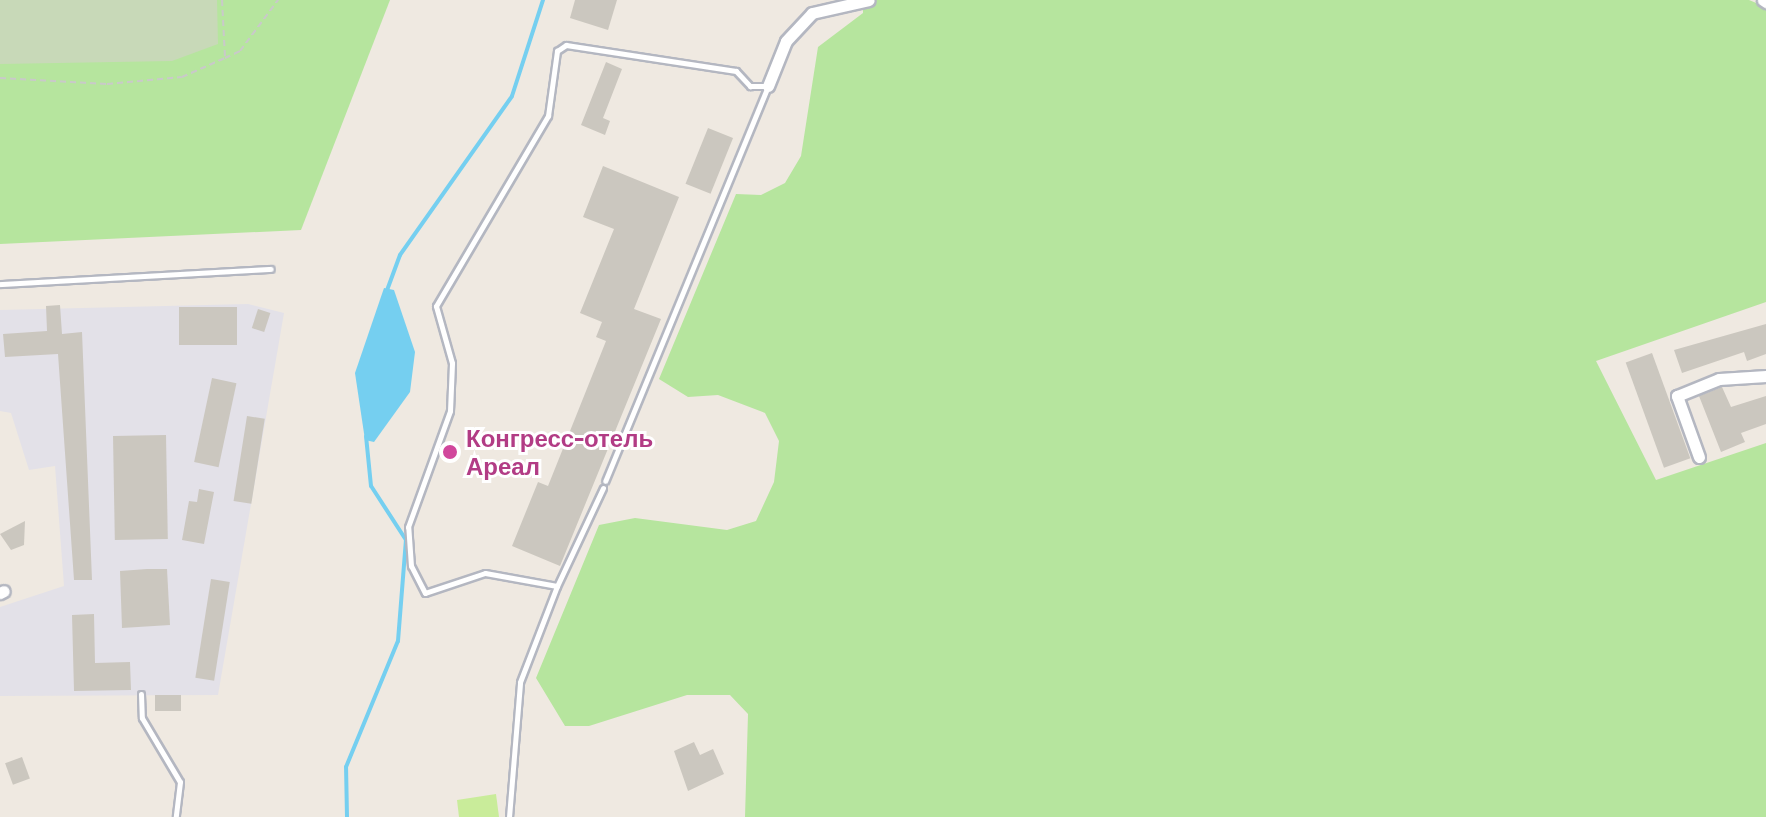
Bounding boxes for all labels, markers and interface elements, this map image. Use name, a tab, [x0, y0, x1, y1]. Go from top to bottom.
place label: Конгресс-отель Ареал	[466, 424, 653, 480]
marker: Конгресс-отель Ареал	[441, 443, 459, 461]

